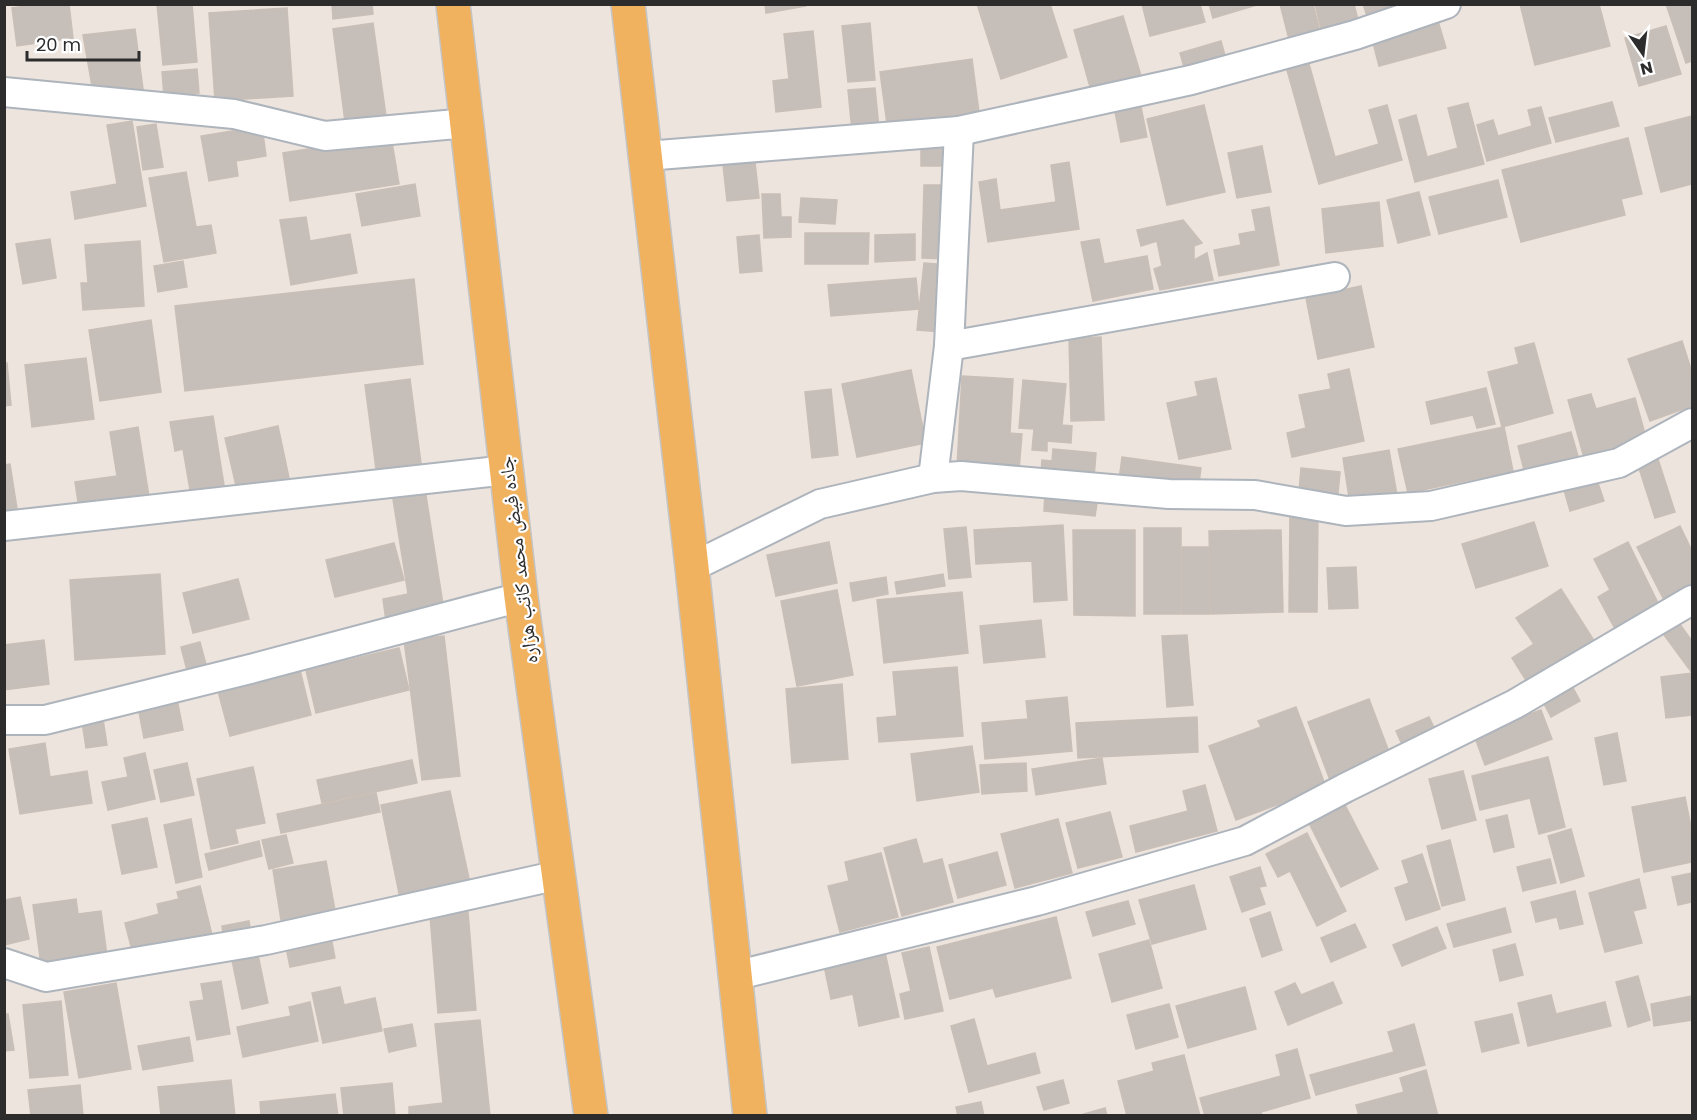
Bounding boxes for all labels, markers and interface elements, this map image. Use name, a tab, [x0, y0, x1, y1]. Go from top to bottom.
scale bar	[27, 24, 140, 62]
north arrow	[1613, 24, 1673, 84]
text: 20 m	[36, 32, 81, 57]
text: N	[1638, 55, 1655, 81]
street label: جاده فیض محمد کاتب هزاره	[491, 454, 545, 665]

